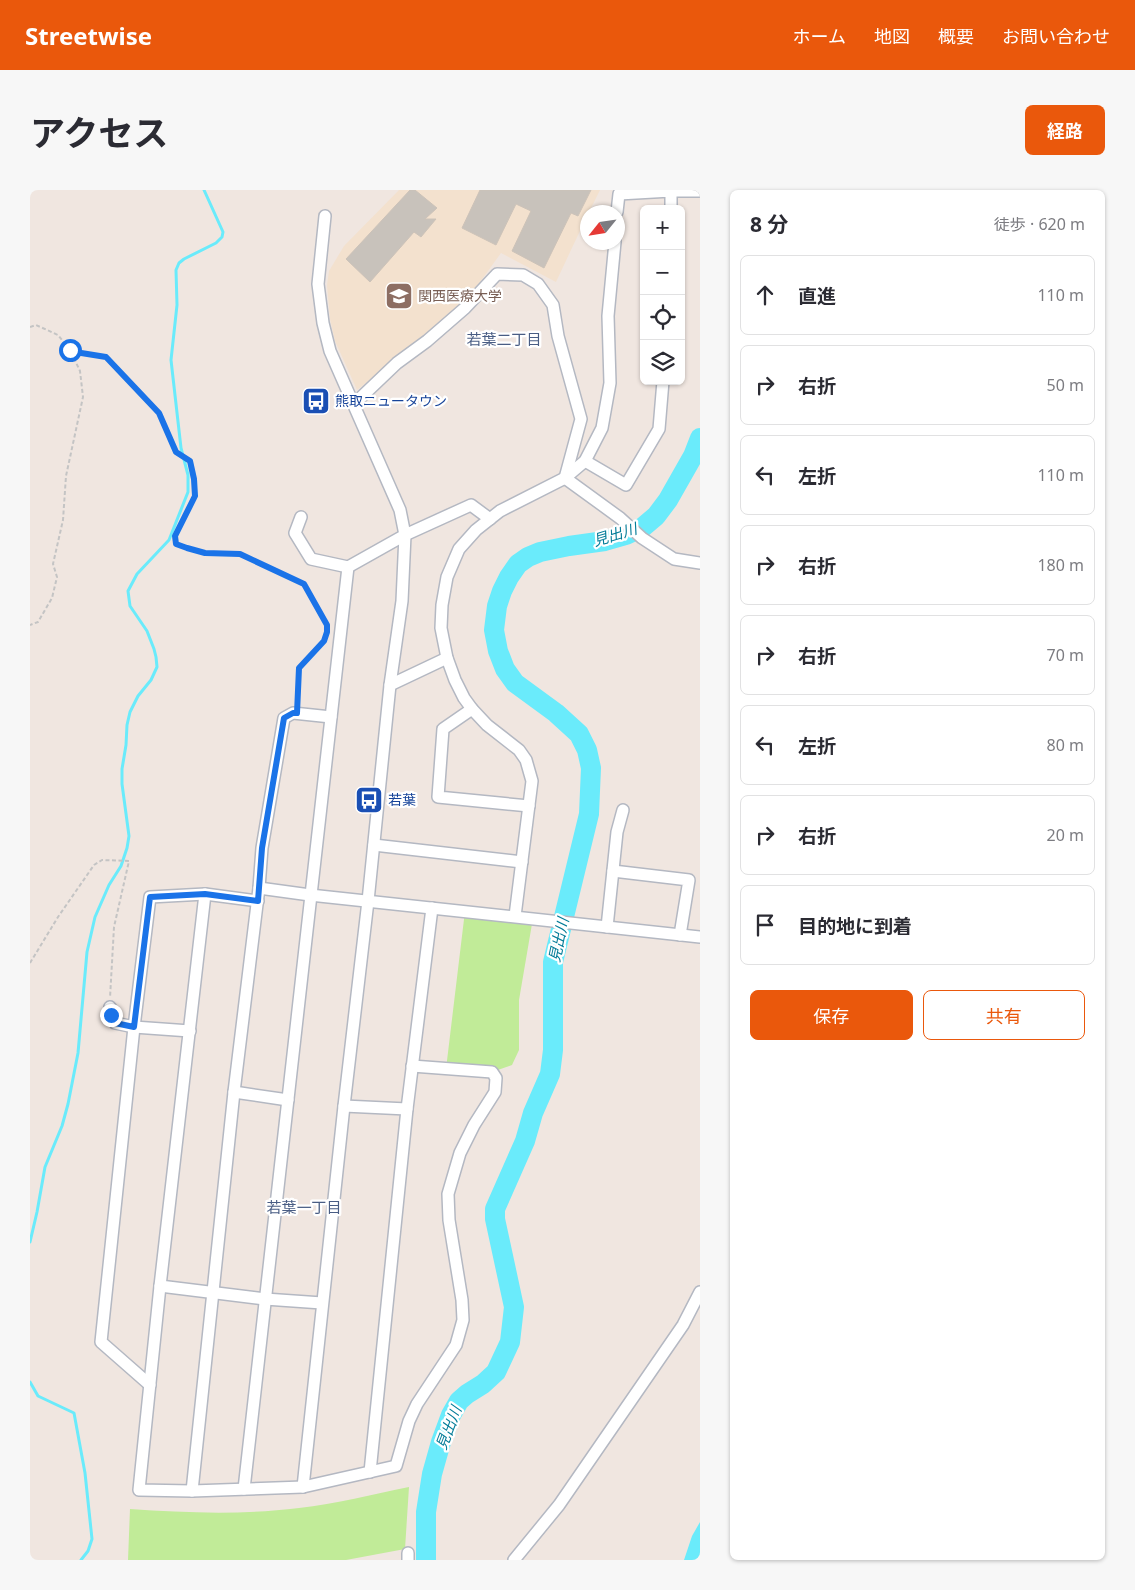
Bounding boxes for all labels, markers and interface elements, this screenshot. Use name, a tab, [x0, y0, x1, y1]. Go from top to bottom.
text: Streetwise	[25, 19, 152, 52]
text: ホーム	[793, 24, 846, 48]
text: 地図	[874, 24, 910, 48]
text: 概要	[938, 24, 974, 48]
text: お問い合わせ	[1002, 24, 1110, 48]
button: 経路	[1025, 105, 1105, 155]
text: アクセス	[30, 109, 168, 156]
north arrow	[580, 205, 625, 250]
map controls	[640, 205, 685, 385]
button: +	[640, 205, 685, 250]
text: 8 分	[750, 210, 788, 238]
text: 徒歩 · 620 m	[994, 213, 1085, 235]
button: −	[640, 250, 685, 295]
school or university icon: 関西医療大学	[384, 281, 414, 311]
icon: ahead	[751, 281, 779, 309]
text: 直進	[798, 283, 836, 309]
text: 110 m	[1037, 284, 1084, 306]
place label: 関西医療大学	[418, 286, 502, 305]
button: locate	[640, 295, 685, 340]
district label: 若葉二丁目	[466, 329, 542, 349]
route start	[59, 339, 82, 362]
button: layers	[640, 340, 685, 385]
icon: right	[751, 371, 779, 399]
text: 右折	[798, 373, 836, 399]
text: 50 m	[1047, 374, 1084, 396]
bus stop icon: 熊取ニュータウン	[301, 386, 331, 416]
place label: 熊取ニュータウン	[335, 391, 447, 410]
icon: left	[751, 461, 779, 489]
text: 左折	[798, 463, 836, 489]
text: 110 m	[1037, 464, 1084, 486]
water label: 見出川	[590, 517, 641, 550]
icon: right	[751, 551, 779, 579]
text: 右折	[798, 553, 836, 579]
text: 180 m	[1037, 554, 1084, 576]
icon: right	[751, 641, 779, 669]
text: 右折	[798, 643, 836, 669]
text: 70 m	[1047, 644, 1084, 666]
icon: left	[751, 731, 779, 759]
text: 左折	[798, 733, 836, 759]
text: 80 m	[1047, 734, 1084, 756]
bus stop icon: 若葉	[354, 785, 384, 815]
place label: 若葉	[388, 790, 416, 809]
icon: right	[751, 821, 779, 849]
text: 右折	[798, 823, 836, 849]
text: 20 m	[1047, 824, 1084, 846]
icon: arrive	[751, 911, 779, 939]
text: 目的地に到着	[798, 913, 912, 939]
water label: 見出川	[544, 914, 573, 964]
button: 保存	[750, 990, 913, 1040]
button: 共有	[923, 990, 1085, 1040]
route end	[100, 1004, 123, 1027]
district label: 若葉一丁目	[266, 1197, 342, 1217]
water label: 見出川	[431, 1401, 466, 1452]

